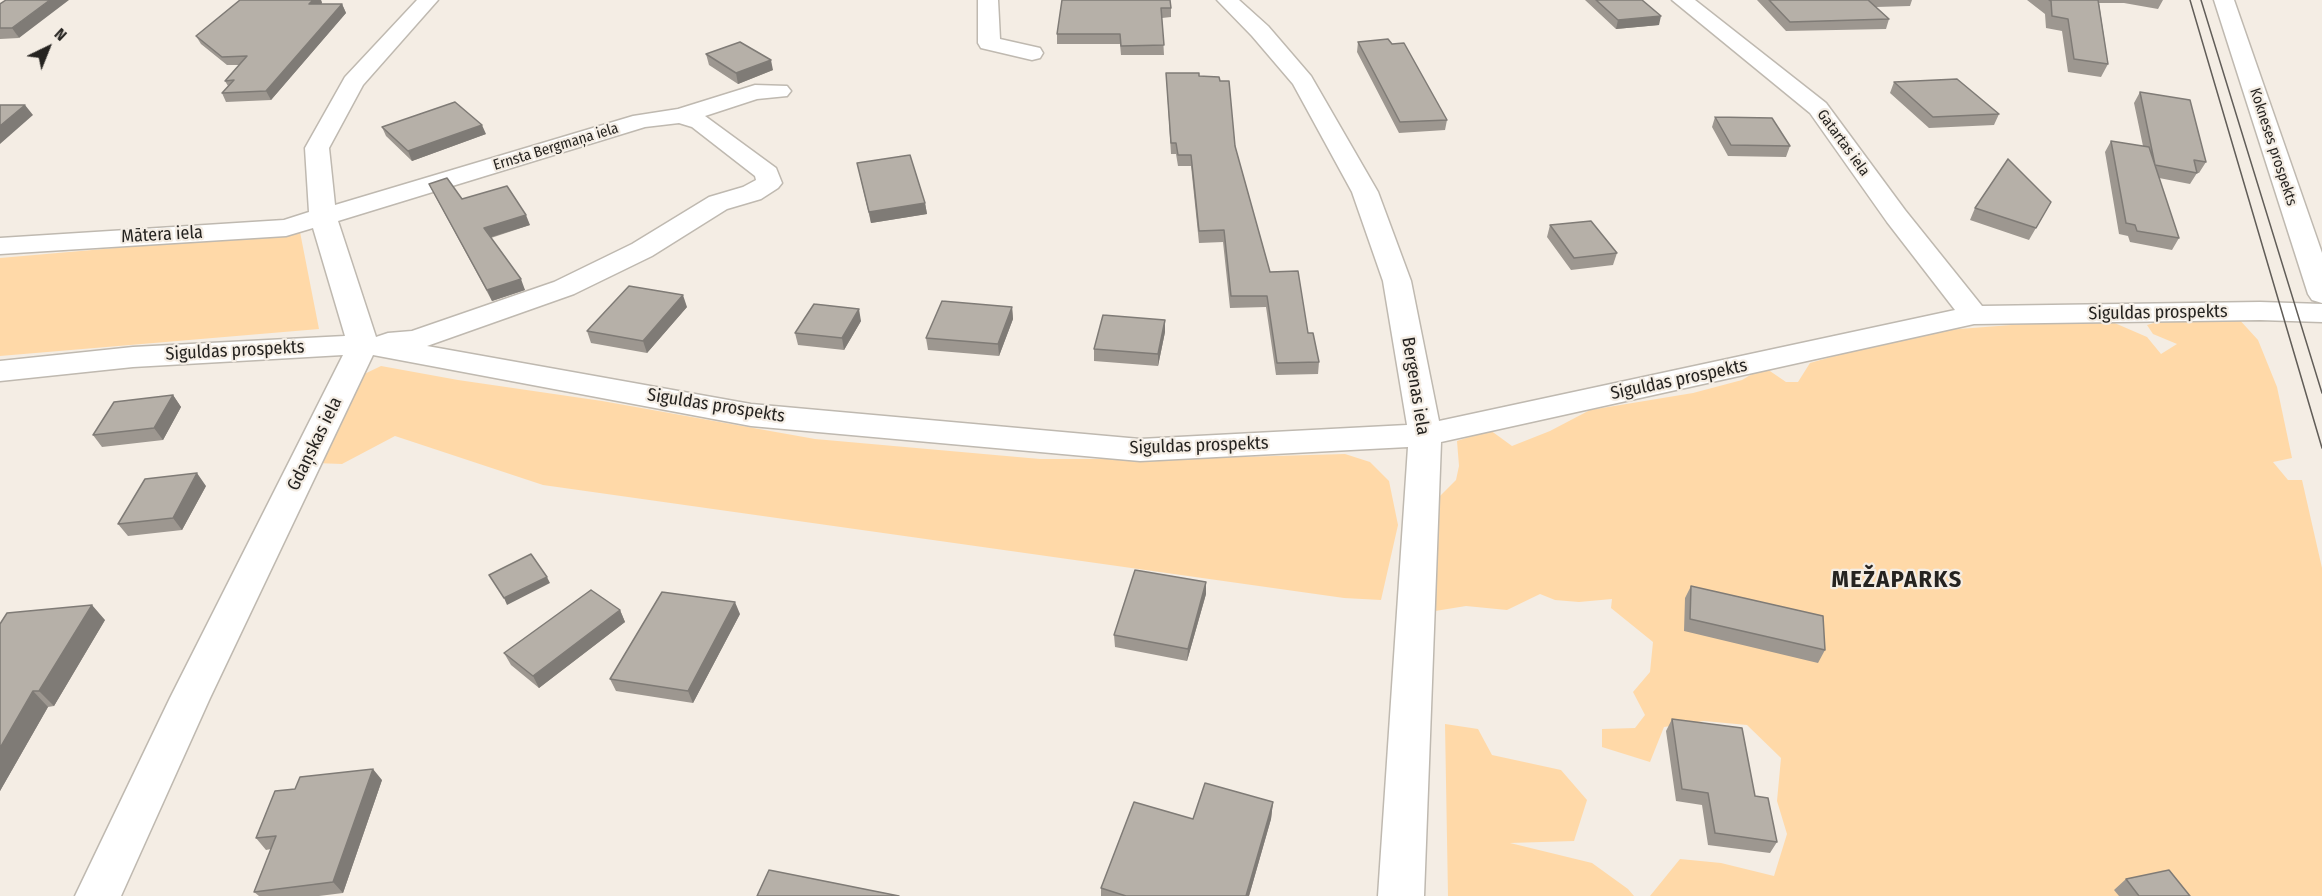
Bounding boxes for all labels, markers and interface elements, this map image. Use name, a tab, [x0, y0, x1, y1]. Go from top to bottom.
north arrow	[18, 18, 78, 78]
text: N	[51, 24, 71, 45]
street label: Kokneses prospekts	[2246, 86, 2300, 208]
street label: Gatartas iela	[1813, 106, 1873, 180]
street label: Ernsta Bergmaņa iela	[491, 119, 621, 175]
street label: Mātera iela	[121, 222, 203, 248]
street label: Siguldas prospekts	[2088, 301, 2228, 325]
street label: Bergenas iela	[1397, 335, 1433, 437]
street label: Siguldas prospekts	[165, 337, 305, 365]
street label: Siguldas prospekts	[1609, 355, 1749, 405]
street label: Siguldas prospekts	[646, 384, 786, 428]
street label: Gdaņskas iela	[283, 394, 347, 494]
street label: Siguldas prospekts	[1129, 433, 1269, 459]
district label: MEŽAPARKS	[1831, 566, 1963, 594]

